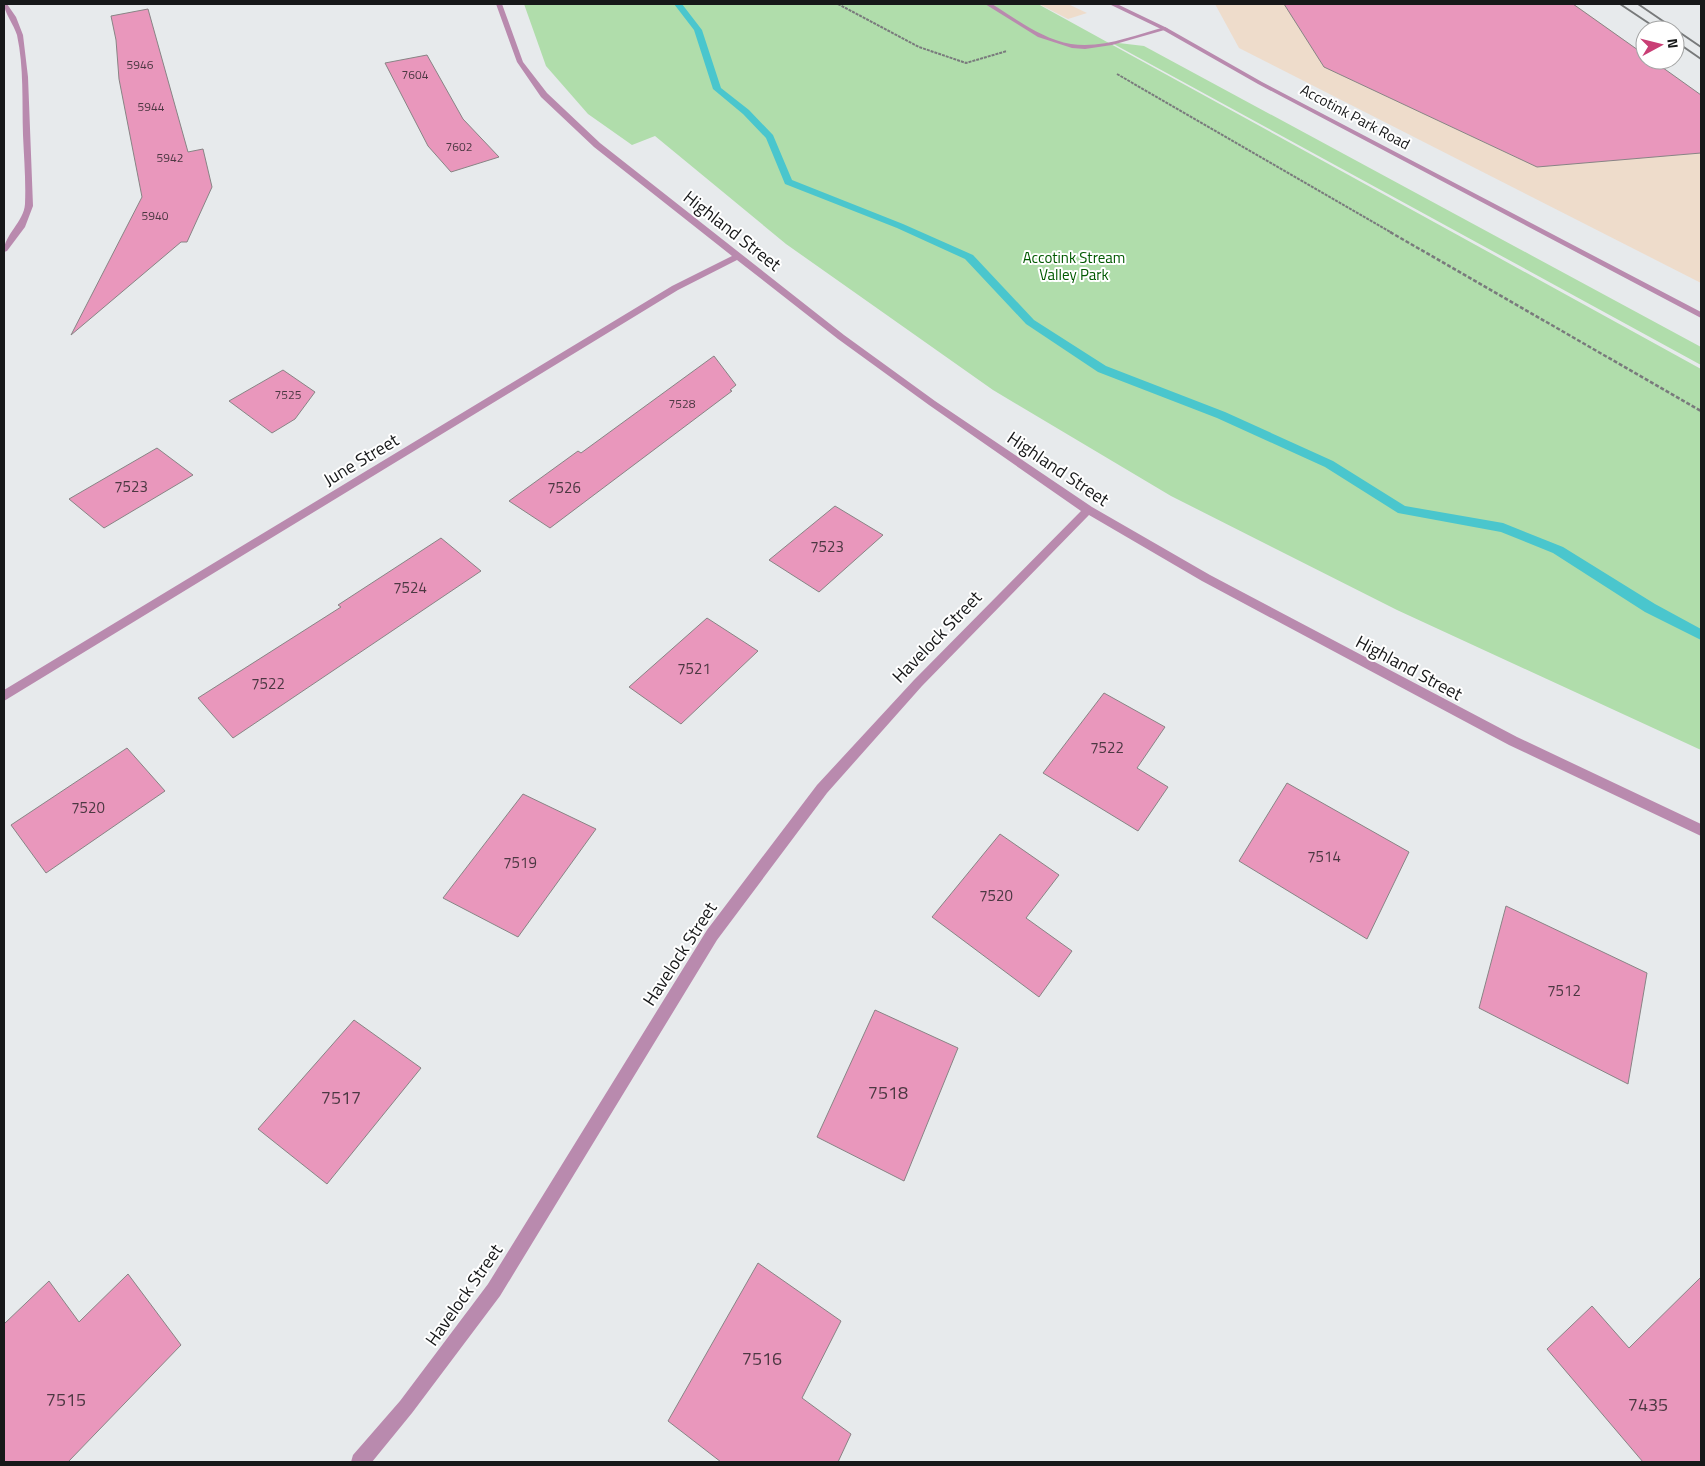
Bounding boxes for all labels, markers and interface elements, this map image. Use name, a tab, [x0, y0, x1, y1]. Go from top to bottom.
north arrow	[1635, 20, 1685, 70]
text: N	[1662, 37, 1684, 49]
house number: 5946	[127, 55, 154, 74]
house number: 7604	[402, 65, 429, 84]
street label: Accotink Park Road	[1296, 78, 1414, 155]
house number: 5944	[138, 97, 165, 116]
house number: 7602	[446, 137, 472, 156]
house number: 5942	[157, 148, 183, 167]
street label: Highland Street	[678, 184, 788, 278]
house number: 5940	[142, 206, 169, 225]
park label: Accotink Stream Valley Park	[1023, 246, 1125, 286]
house number: 7525	[275, 385, 302, 404]
house number: 7528	[669, 394, 696, 413]
street label: Highland Street	[1002, 424, 1115, 513]
street label: June Street	[318, 426, 404, 493]
house number: 7523	[114, 475, 148, 498]
house number: 7526	[547, 476, 581, 499]
house number: 7523	[810, 535, 844, 558]
house number: 7524	[393, 576, 427, 599]
street label: Havelock Street	[886, 584, 988, 689]
street label: Highland Street	[1351, 628, 1468, 707]
house number: 7521	[677, 657, 711, 680]
house number: 7522	[251, 672, 285, 695]
house number: 7522	[1090, 736, 1124, 759]
house number: 7520	[71, 796, 105, 819]
house number: 7514	[1307, 845, 1341, 868]
house number: 7519	[503, 851, 537, 874]
house number: 7520	[979, 884, 1013, 907]
street label: Havelock Street	[636, 896, 724, 1011]
house number: 7512	[1547, 979, 1581, 1002]
house number: 7518	[868, 1079, 908, 1106]
house number: 7517	[321, 1084, 361, 1111]
street label: Havelock Street	[418, 1238, 509, 1351]
house number: 7516	[742, 1345, 782, 1372]
house number: 7515	[46, 1386, 86, 1413]
house number: 7435	[1628, 1391, 1668, 1418]

